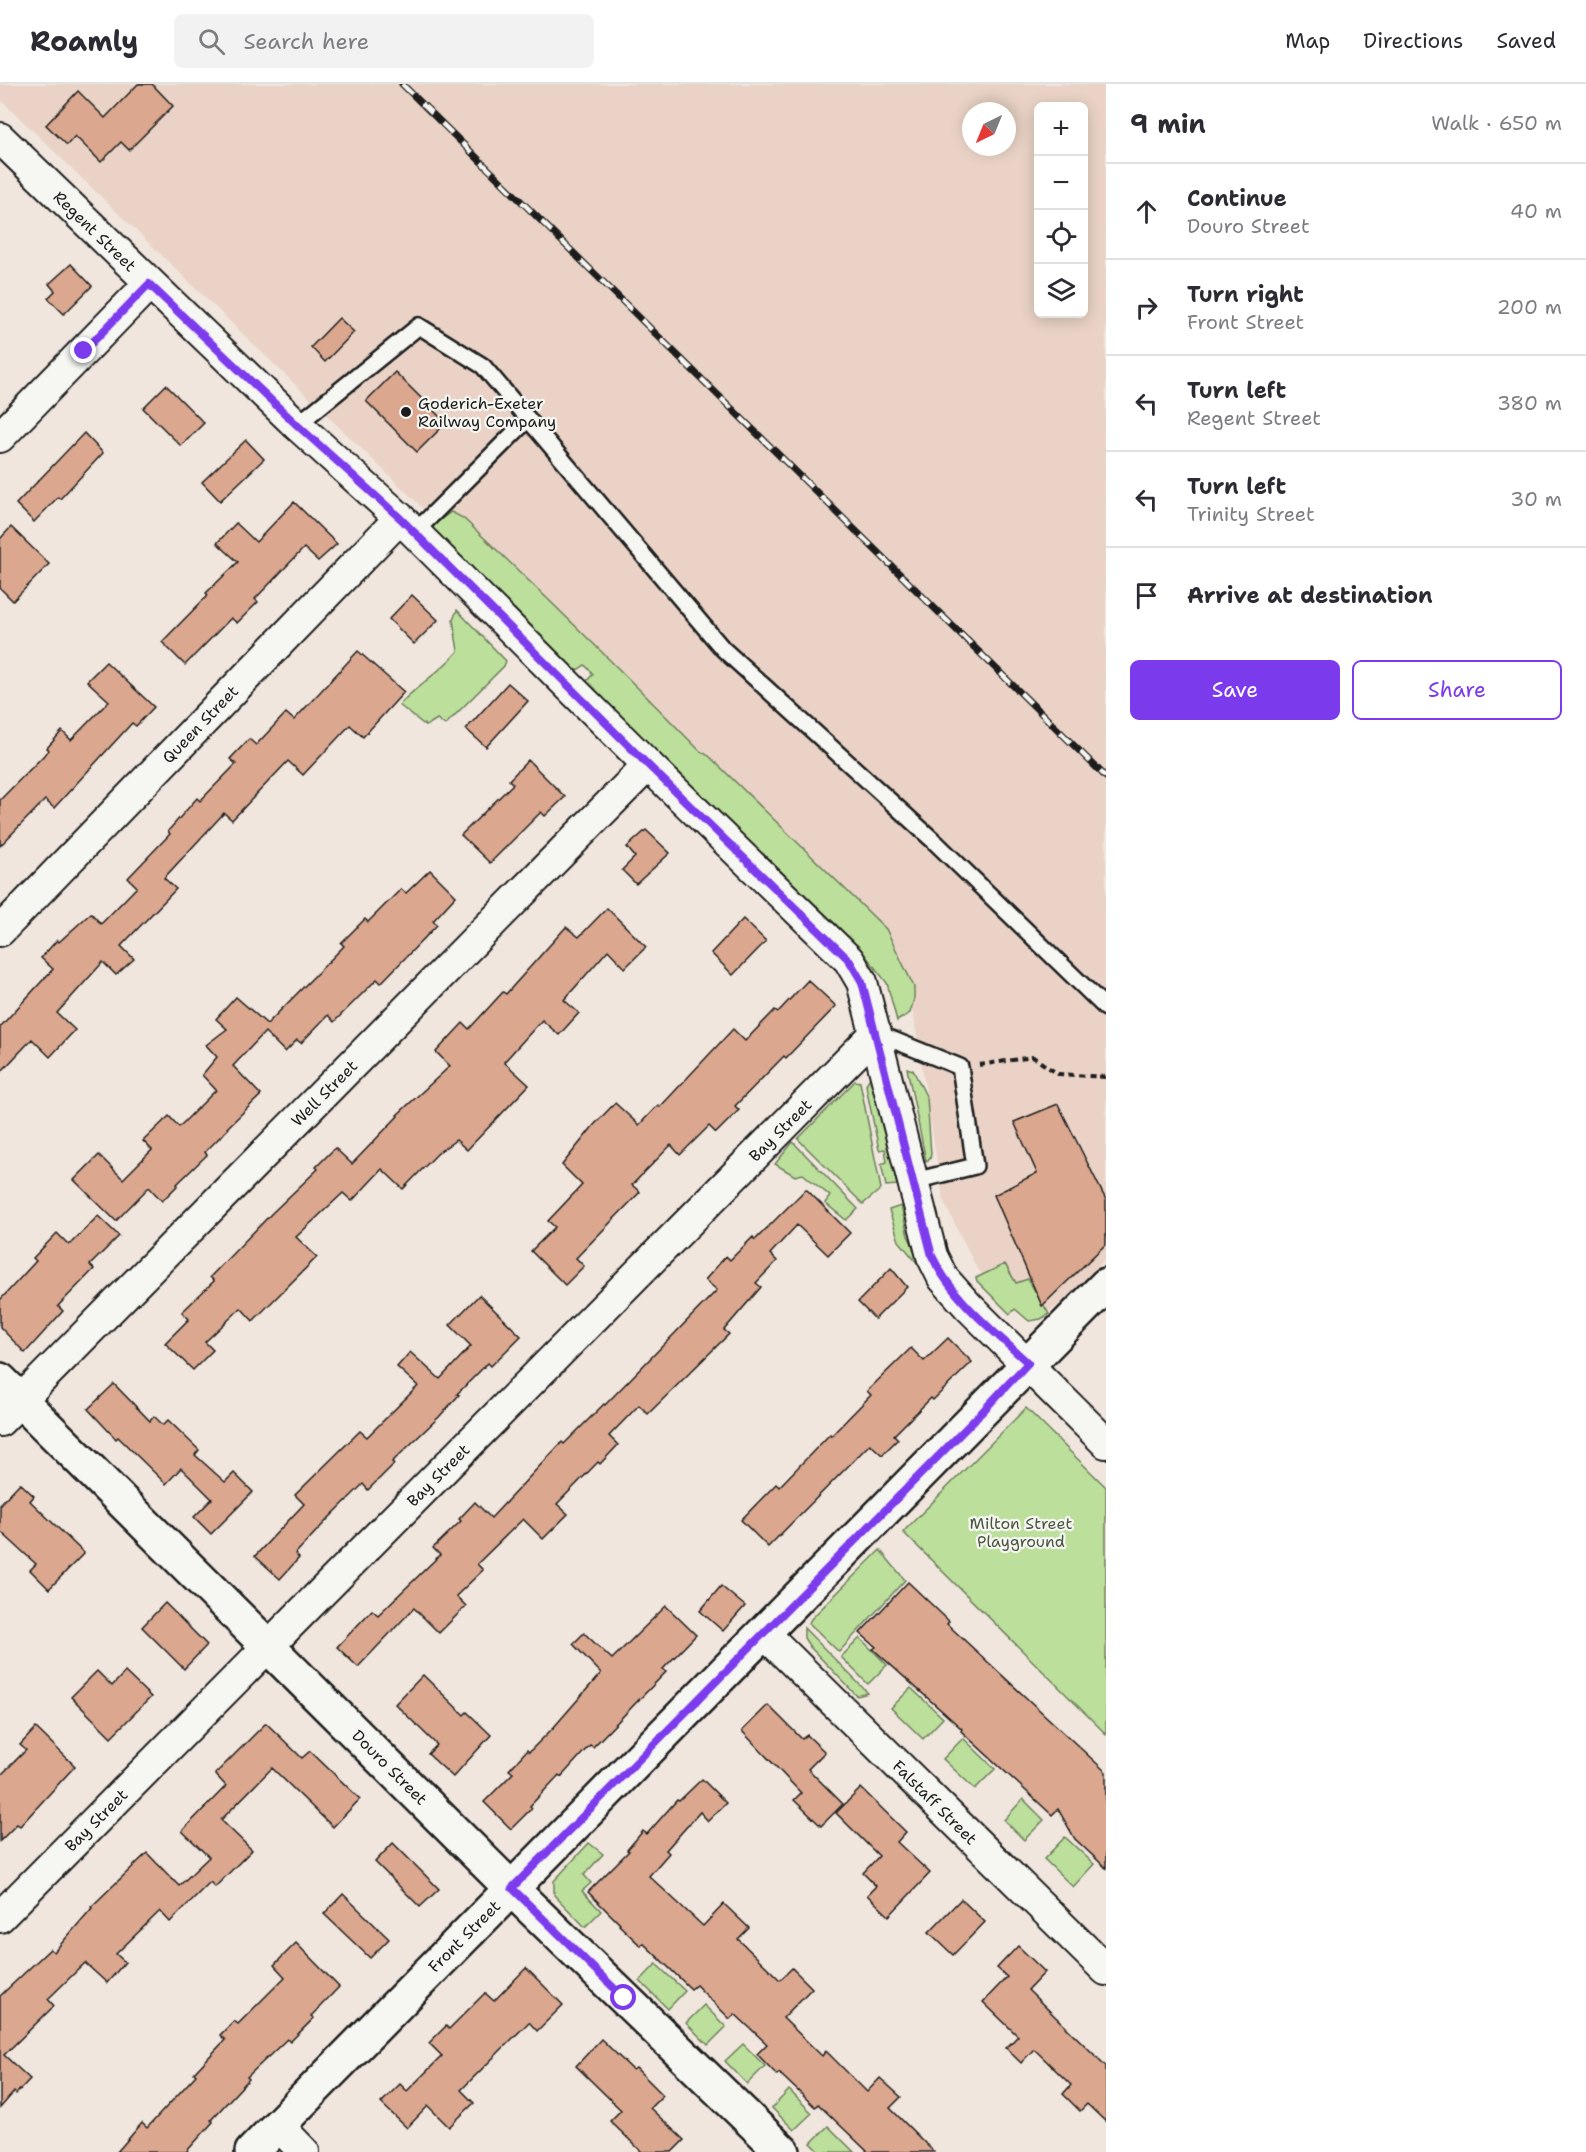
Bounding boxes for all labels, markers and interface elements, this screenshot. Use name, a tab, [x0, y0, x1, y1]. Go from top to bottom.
search box	[174, 14, 594, 68]
text: Roamly	[30, 22, 138, 60]
icon: search	[195, 25, 228, 58]
text: Search here	[243, 27, 369, 56]
text: Map	[1285, 27, 1330, 55]
text: Directions	[1363, 27, 1463, 55]
text: Saved	[1496, 27, 1556, 55]
north arrow	[962, 102, 1016, 156]
map controls	[1034, 102, 1088, 318]
button: +	[1034, 102, 1088, 156]
text: 9 min	[1130, 106, 1206, 141]
text: Walk · 650 m	[1431, 110, 1562, 136]
button: −	[1034, 156, 1088, 210]
text: Continue	[1187, 184, 1287, 213]
street label: Regent Street	[49, 187, 141, 276]
icon: ahead	[1130, 195, 1163, 228]
text: 40 m	[1510, 198, 1562, 224]
button: locate	[1034, 210, 1088, 264]
text: Douro Street	[1187, 213, 1310, 239]
button: layers	[1034, 264, 1088, 318]
text: Turn right	[1187, 280, 1304, 309]
icon: right	[1130, 291, 1163, 324]
text: 200 m	[1497, 294, 1562, 320]
text: Front Street	[1187, 309, 1304, 335]
route end	[70, 337, 96, 363]
text: Turn left	[1187, 376, 1286, 405]
icon: left	[1130, 387, 1163, 420]
text: 380 m	[1497, 390, 1562, 416]
place label: Goderich-Exeter Railway Company	[418, 393, 556, 432]
marker: Goderich-Exeter Railway Company	[399, 405, 413, 419]
text: Regent Street	[1187, 405, 1321, 431]
text: Turn left	[1187, 472, 1286, 501]
icon: left	[1130, 483, 1163, 516]
text: 30 m	[1510, 486, 1562, 512]
text: Trinity Street	[1187, 501, 1315, 527]
icon: arrive	[1130, 579, 1163, 612]
text: Arrive at destination	[1187, 581, 1433, 610]
button: Save	[1130, 660, 1340, 720]
button: Share	[1352, 660, 1562, 720]
street label: Queen Street	[158, 681, 243, 768]
street label: Well Street	[287, 1056, 362, 1131]
street label: Bay Street	[744, 1094, 816, 1166]
street label: Bay Street	[402, 1439, 474, 1511]
park label: Milton Street Playground	[970, 1513, 1072, 1552]
street label: Douro Street	[348, 1725, 432, 1809]
street label: Falstaff Street	[888, 1756, 981, 1849]
street label: Bay Street	[60, 1784, 132, 1856]
street label: Front Street	[424, 1896, 505, 1977]
route start	[610, 1984, 636, 2010]

